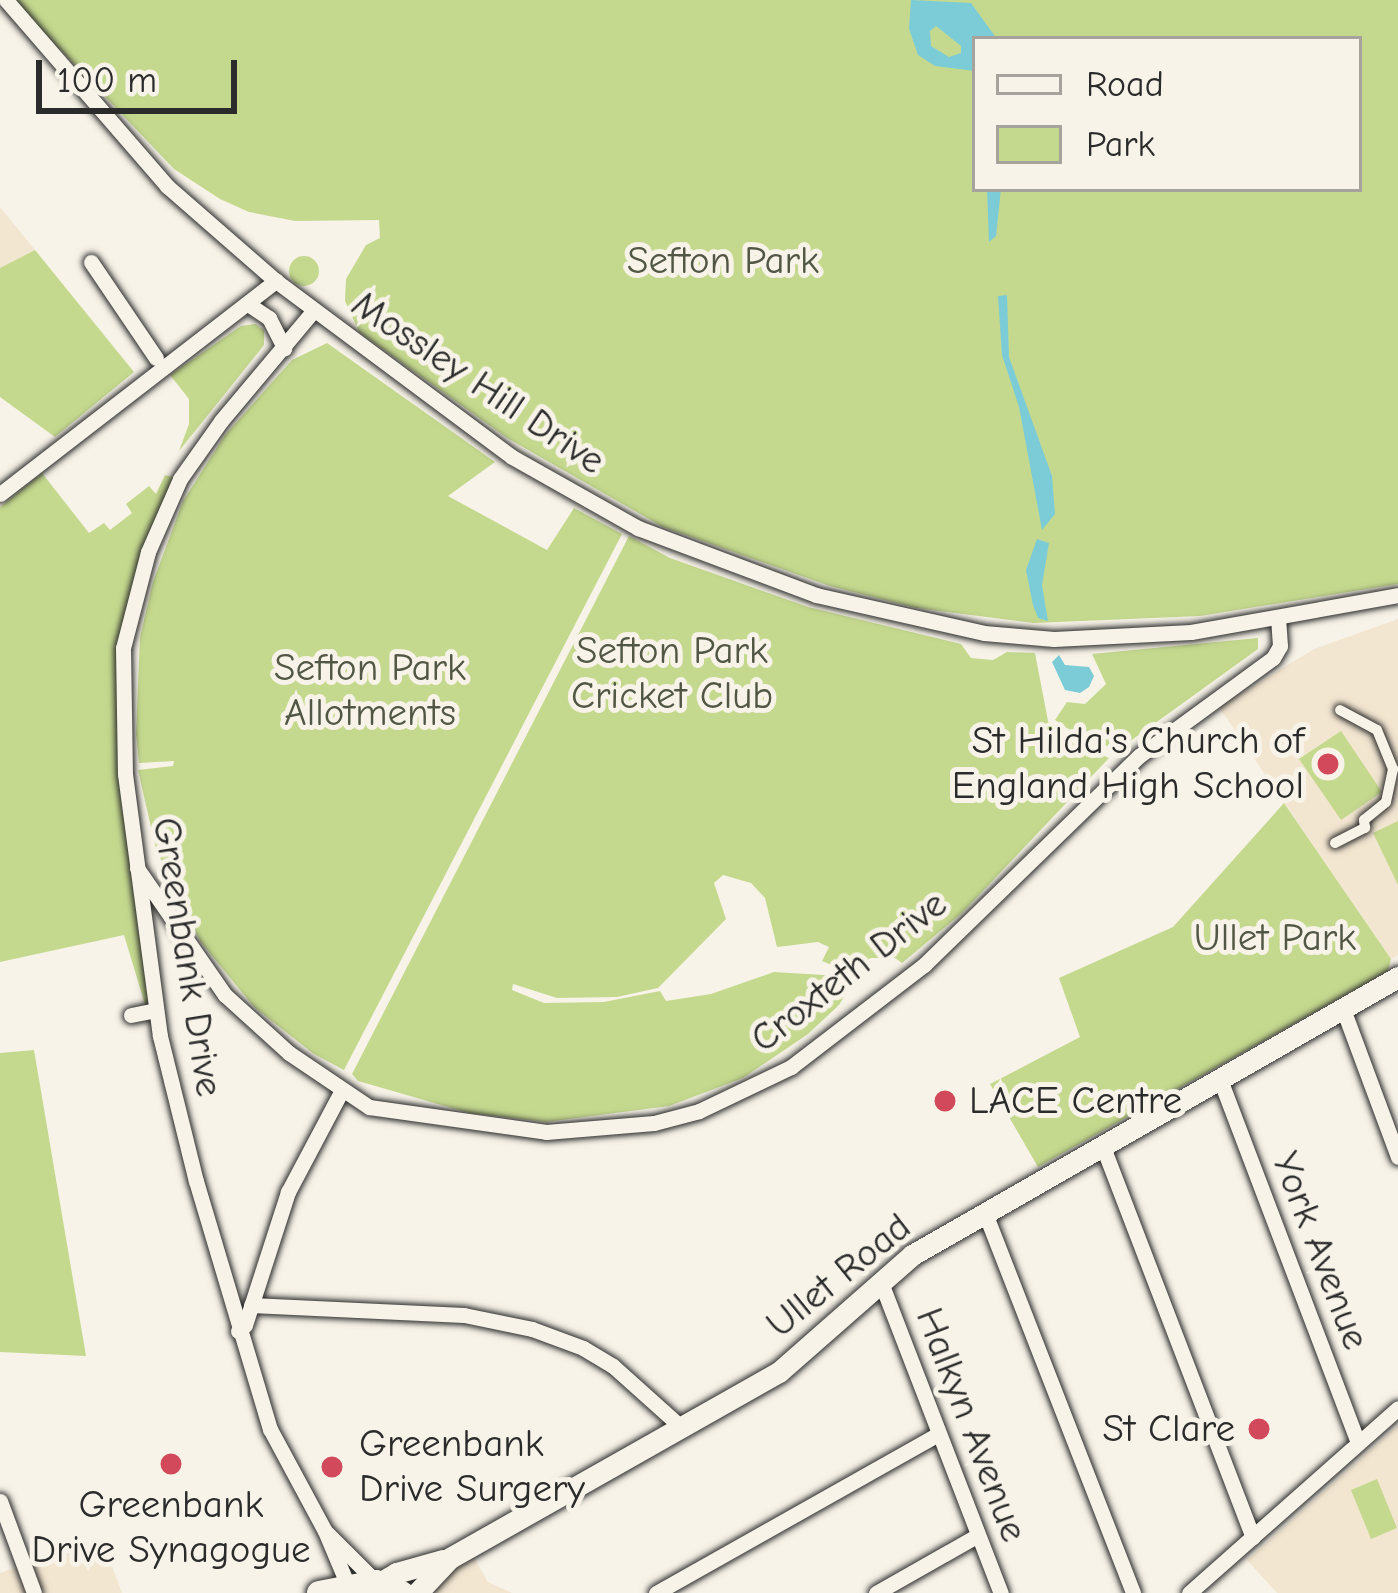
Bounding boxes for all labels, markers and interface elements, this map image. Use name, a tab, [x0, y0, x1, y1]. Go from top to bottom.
scale bar	[42, 36, 243, 110]
legend	[972, 36, 1362, 192]
text: 100 m	[57, 60, 157, 101]
text: Road	[1086, 64, 1164, 105]
text: Park	[1086, 124, 1155, 165]
park label: Sefton Park	[627, 238, 819, 284]
street label: Mossley Hill Drive	[343, 281, 613, 485]
park label: Sefton Park Cricket Club	[571, 629, 773, 720]
park label: Sefton Park Allotments	[274, 646, 466, 737]
place label: St Hilda's Church of England High School	[952, 719, 1304, 810]
marker: St Hilda's Church of England High School	[1315, 751, 1341, 777]
street label: Greenbank Drive	[142, 814, 232, 1100]
street label: Croxteth Drive	[742, 881, 956, 1063]
park label: Ullet Park	[1194, 915, 1356, 961]
place label: LACE Centre	[969, 1078, 1182, 1124]
marker: LACE Centre	[932, 1088, 958, 1114]
street label: York Avenue	[1261, 1146, 1379, 1356]
street label: Ullet Road	[757, 1204, 921, 1348]
street label: Halkyn Avenue	[905, 1302, 1037, 1548]
place label: St Clare	[1102, 1406, 1235, 1452]
marker: St Clare	[1246, 1416, 1272, 1442]
place label: Greenbank Drive Surgery	[359, 1422, 585, 1513]
marker: Greenbank Drive Synagogue	[158, 1451, 184, 1477]
marker: Greenbank Drive Surgery	[316, 1451, 348, 1483]
place label: Greenbank Drive Synagogue	[31, 1483, 311, 1574]

